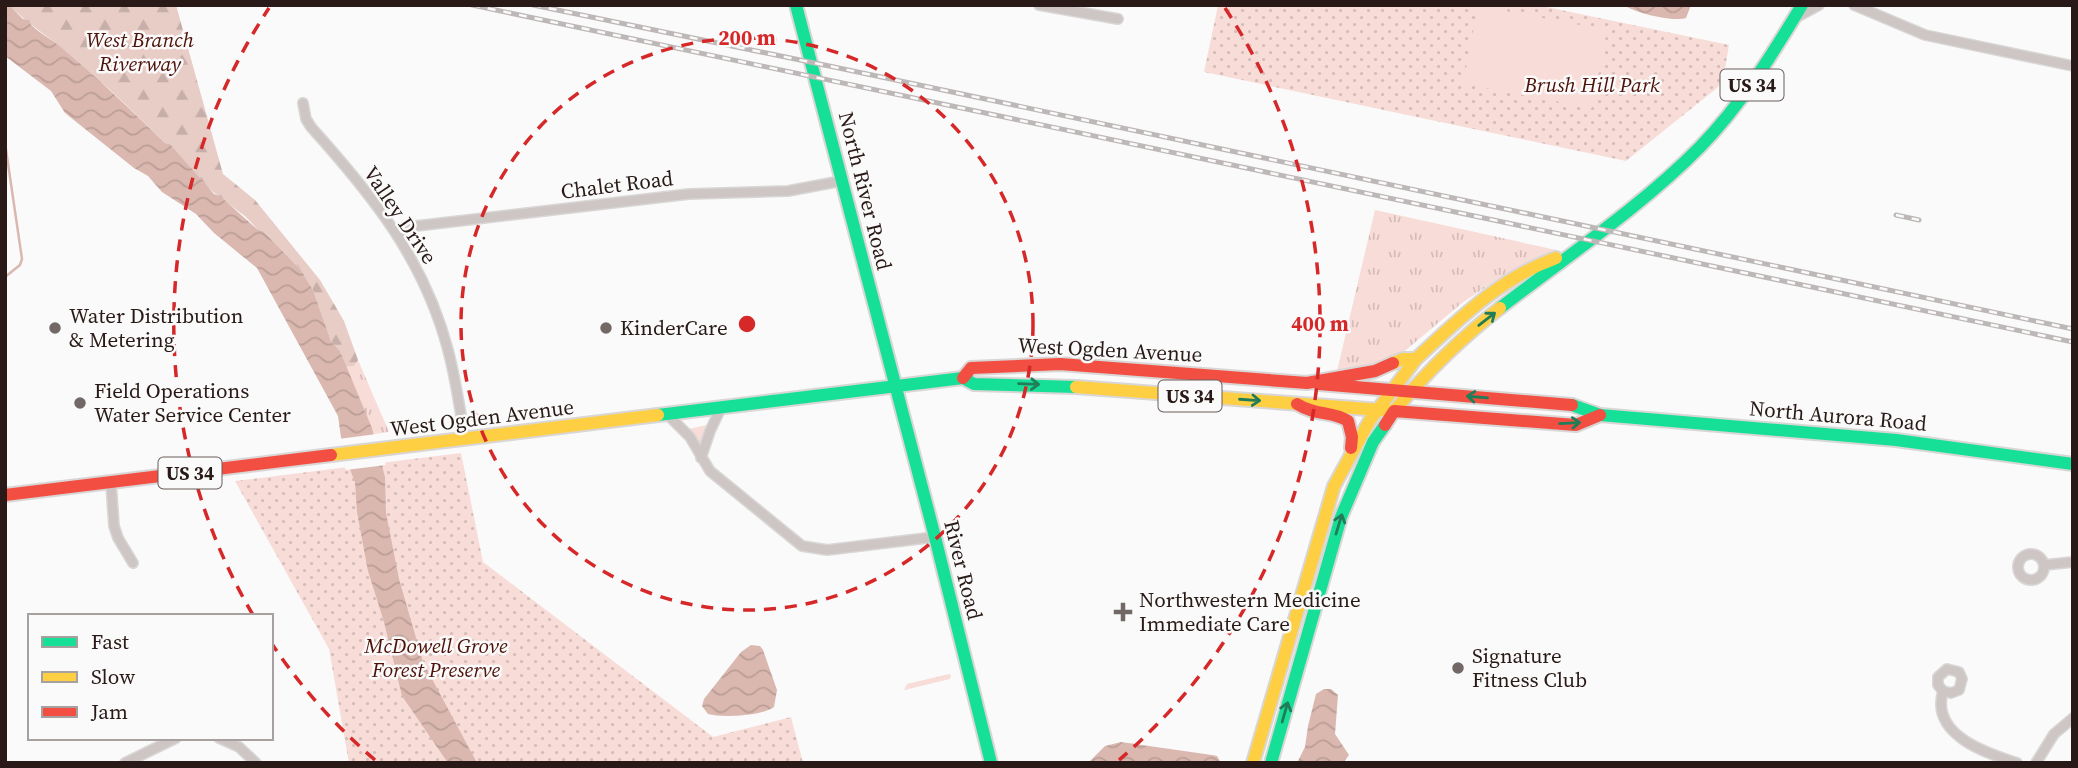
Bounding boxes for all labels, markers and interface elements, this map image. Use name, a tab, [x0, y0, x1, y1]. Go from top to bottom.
text: 200 m	[718, 23, 776, 52]
park label: West Branch Riverway	[86, 25, 195, 78]
road number: US 34	[1720, 69, 1784, 100]
park label: Brush Hill Park	[1523, 70, 1660, 99]
street label: North River Road	[832, 109, 899, 273]
street label: Valley Drive	[357, 160, 444, 269]
street label: Chalet Road	[559, 163, 675, 206]
place label: Water Distribution & Metering	[69, 301, 244, 354]
text: 400 m	[1291, 309, 1349, 338]
one-way arrow	[1477, 311, 1495, 326]
centre of rings	[735, 312, 759, 336]
place label: KinderCare	[620, 313, 728, 342]
marker: Water Distribution & Metering	[47, 320, 63, 336]
marker: KinderCare	[598, 320, 614, 336]
street label: West Ogden Avenue	[1017, 330, 1203, 369]
place label: Field Operations Water Service Center	[94, 376, 291, 429]
one-way arrow	[1017, 377, 1040, 390]
road number: US 34	[1158, 380, 1222, 412]
one-way arrow	[1466, 390, 1489, 403]
street label: West Ogden Avenue	[388, 392, 575, 443]
street label: North Aurora Road	[1748, 393, 1928, 438]
one-way arrow	[1238, 394, 1261, 407]
marker: Field Operations Water Service Center	[72, 395, 88, 411]
one-way arrow	[1558, 416, 1581, 429]
road number: US 34	[158, 458, 222, 488]
one-way arrow	[1334, 513, 1347, 535]
street label: River Road	[937, 517, 990, 623]
place label: Northwestern Medicine Immediate Care	[1139, 585, 1361, 638]
marker: Northwestern Medicine Immediate Care	[1113, 602, 1133, 622]
legend	[28, 614, 273, 740]
text: Fast	[91, 627, 129, 656]
park label: McDowell Grove Forest Preserve	[364, 631, 508, 684]
place label: Signature Fitness Club	[1472, 641, 1587, 694]
marker: Signature Fitness Club	[1450, 660, 1466, 676]
text: Slow	[91, 662, 135, 691]
text: Jam	[90, 697, 128, 726]
one-way arrow	[1279, 701, 1292, 724]

